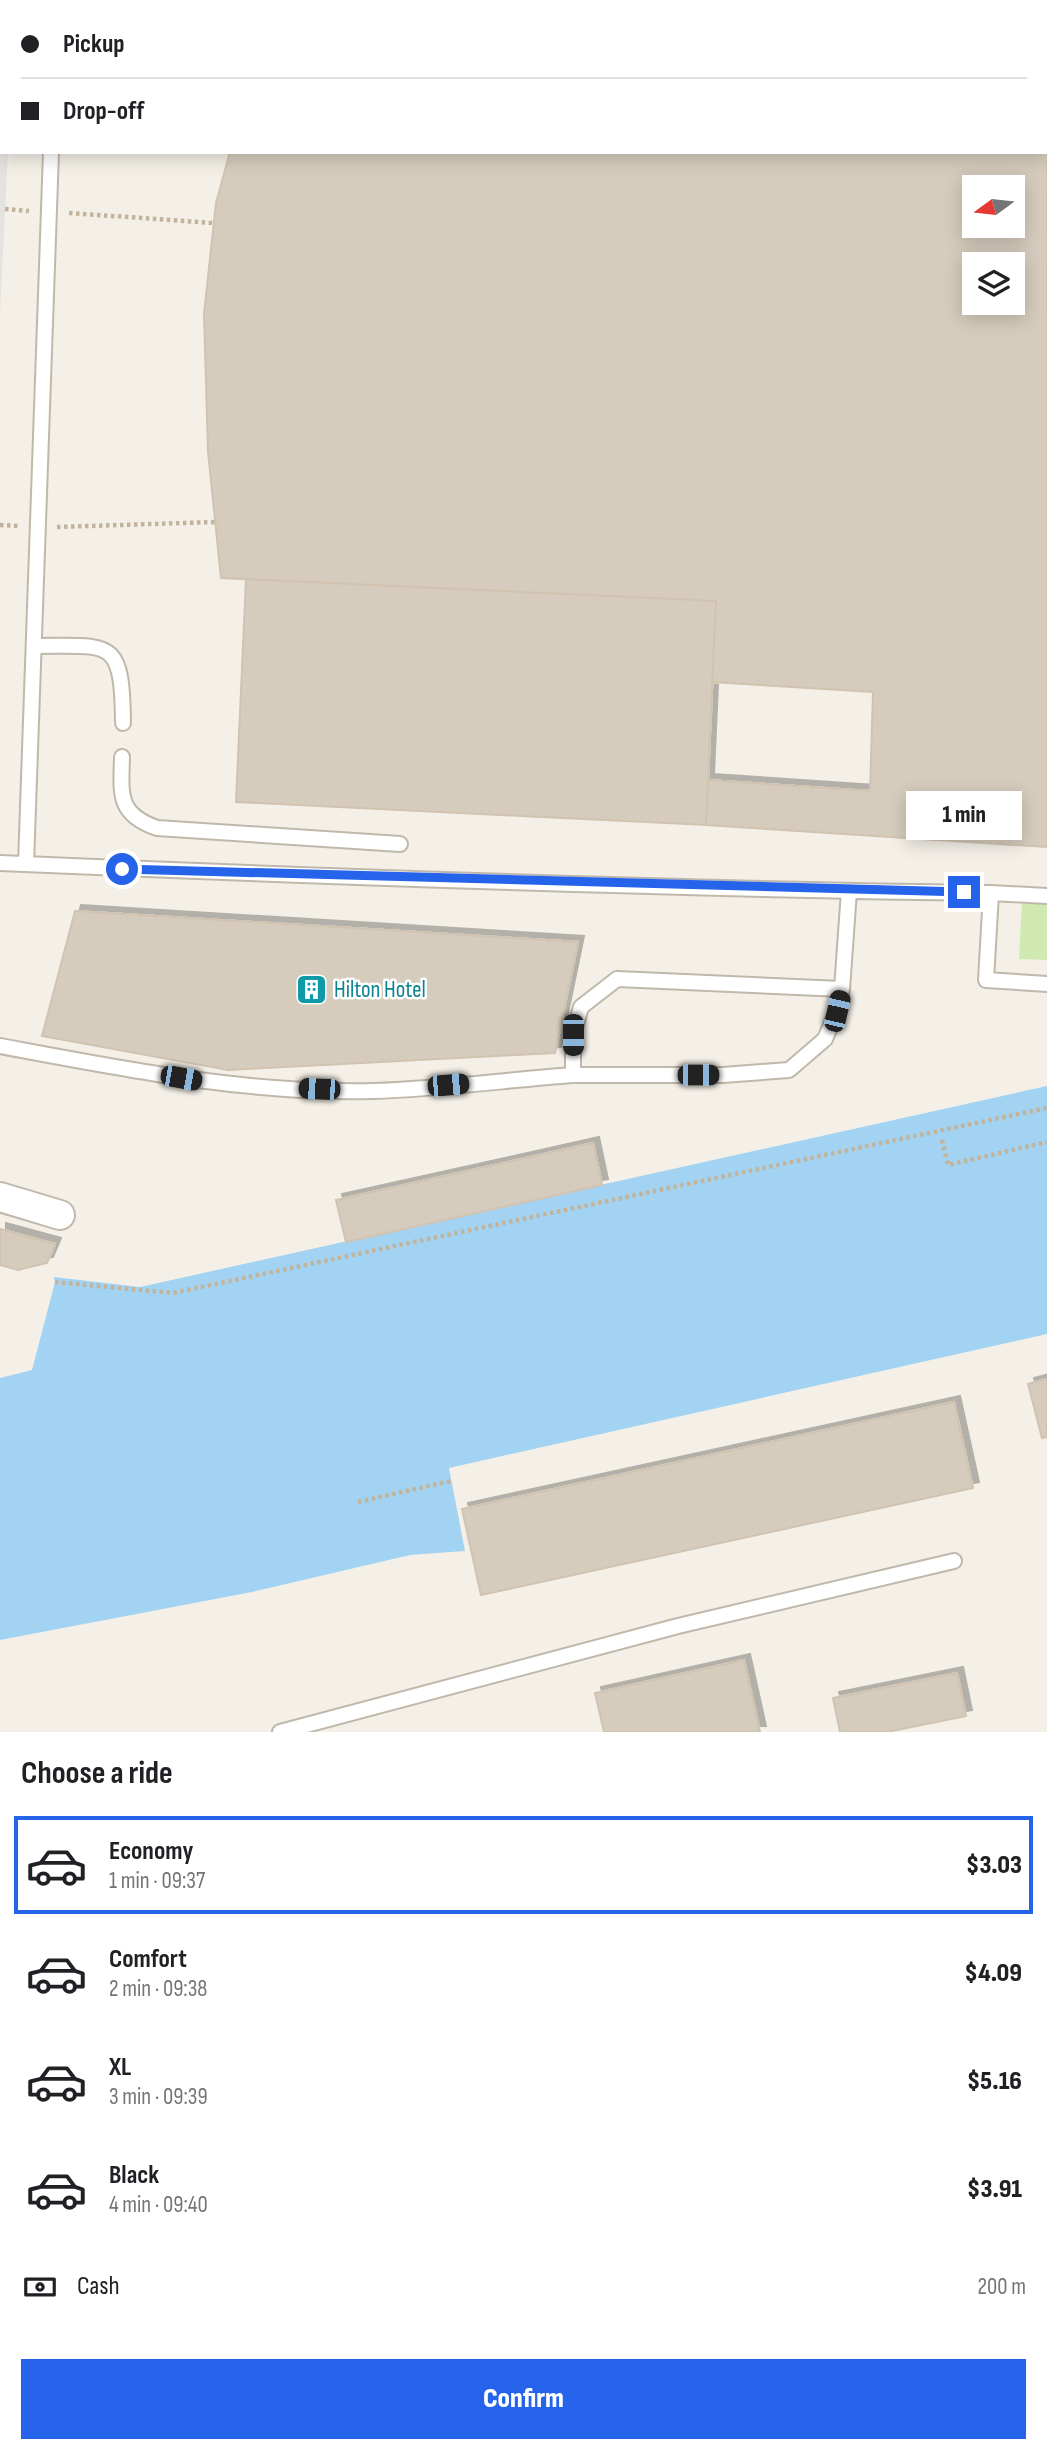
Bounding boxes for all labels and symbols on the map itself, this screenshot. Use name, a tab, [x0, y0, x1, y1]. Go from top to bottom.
north arrow	[962, 175, 1026, 238]
callout: 1 min	[906, 790, 1022, 840]
route start	[106, 853, 138, 885]
route end	[948, 876, 980, 908]
building icon: Hilton Hotel	[294, 972, 328, 1006]
place label: Hilton Hotel	[334, 976, 426, 1004]
car	[823, 988, 852, 1034]
car	[563, 1014, 584, 1056]
car	[159, 1064, 204, 1092]
car	[678, 1065, 720, 1086]
car	[427, 1073, 470, 1097]
car	[298, 1078, 341, 1100]

